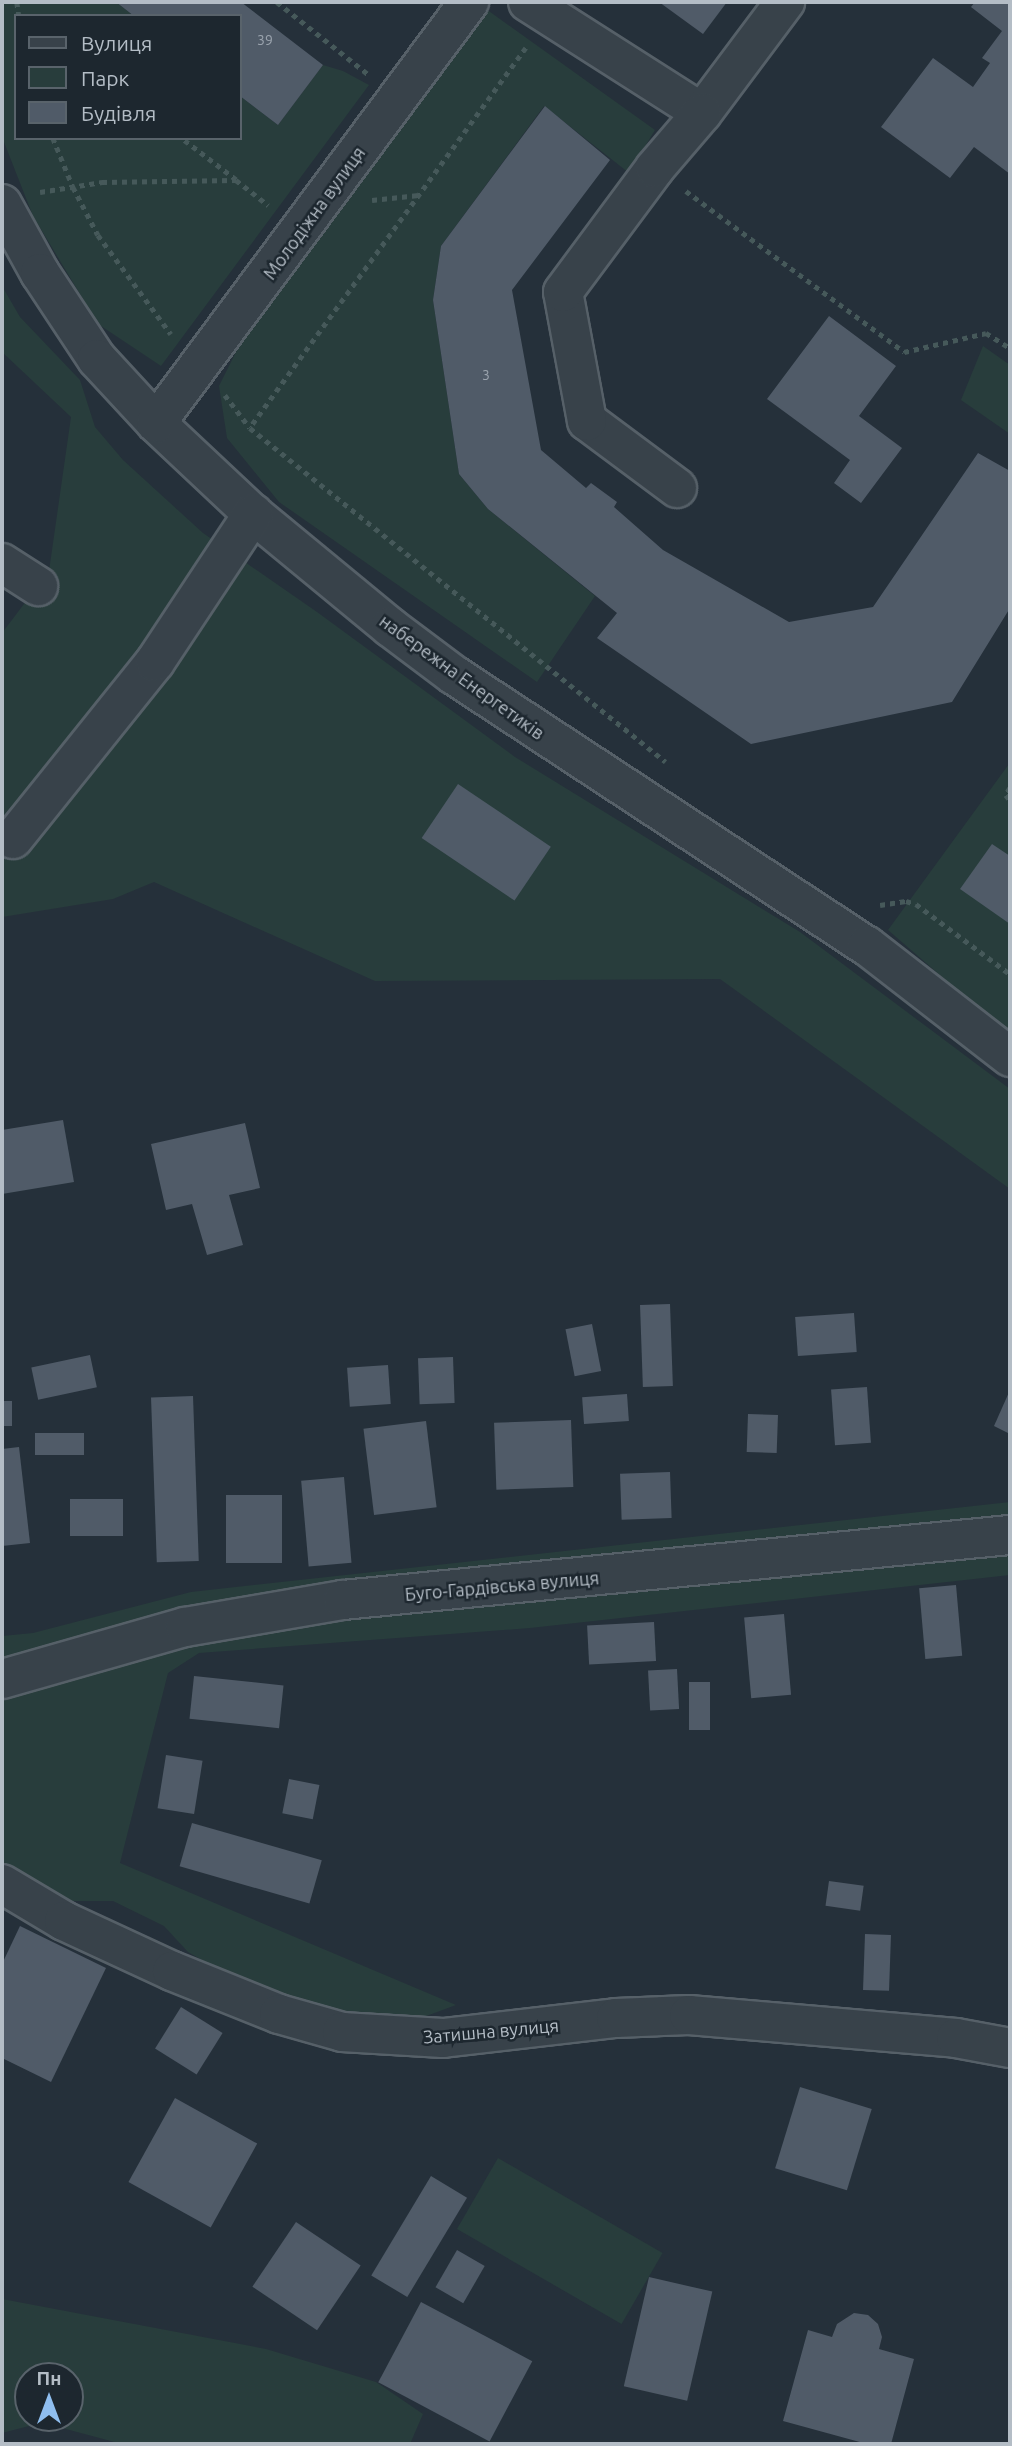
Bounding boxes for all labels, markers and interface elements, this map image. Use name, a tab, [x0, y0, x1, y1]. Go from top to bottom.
legend	[14, 14, 242, 140]
text: Вулиця	[81, 31, 152, 55]
house number: 39	[257, 32, 273, 48]
text: Парк	[81, 66, 129, 90]
text: Будівля	[81, 101, 156, 125]
street label: Молодіжна вулиця	[259, 142, 369, 284]
house number: 3	[482, 367, 490, 383]
street label: набережна Енергетиків	[375, 610, 549, 744]
street label: Буго-Гардівська вулиця	[404, 1567, 600, 1605]
street label: Затишна вулиця	[422, 2014, 560, 2048]
north arrow	[14, 2362, 84, 2432]
text: Пн	[37, 2367, 61, 2389]

